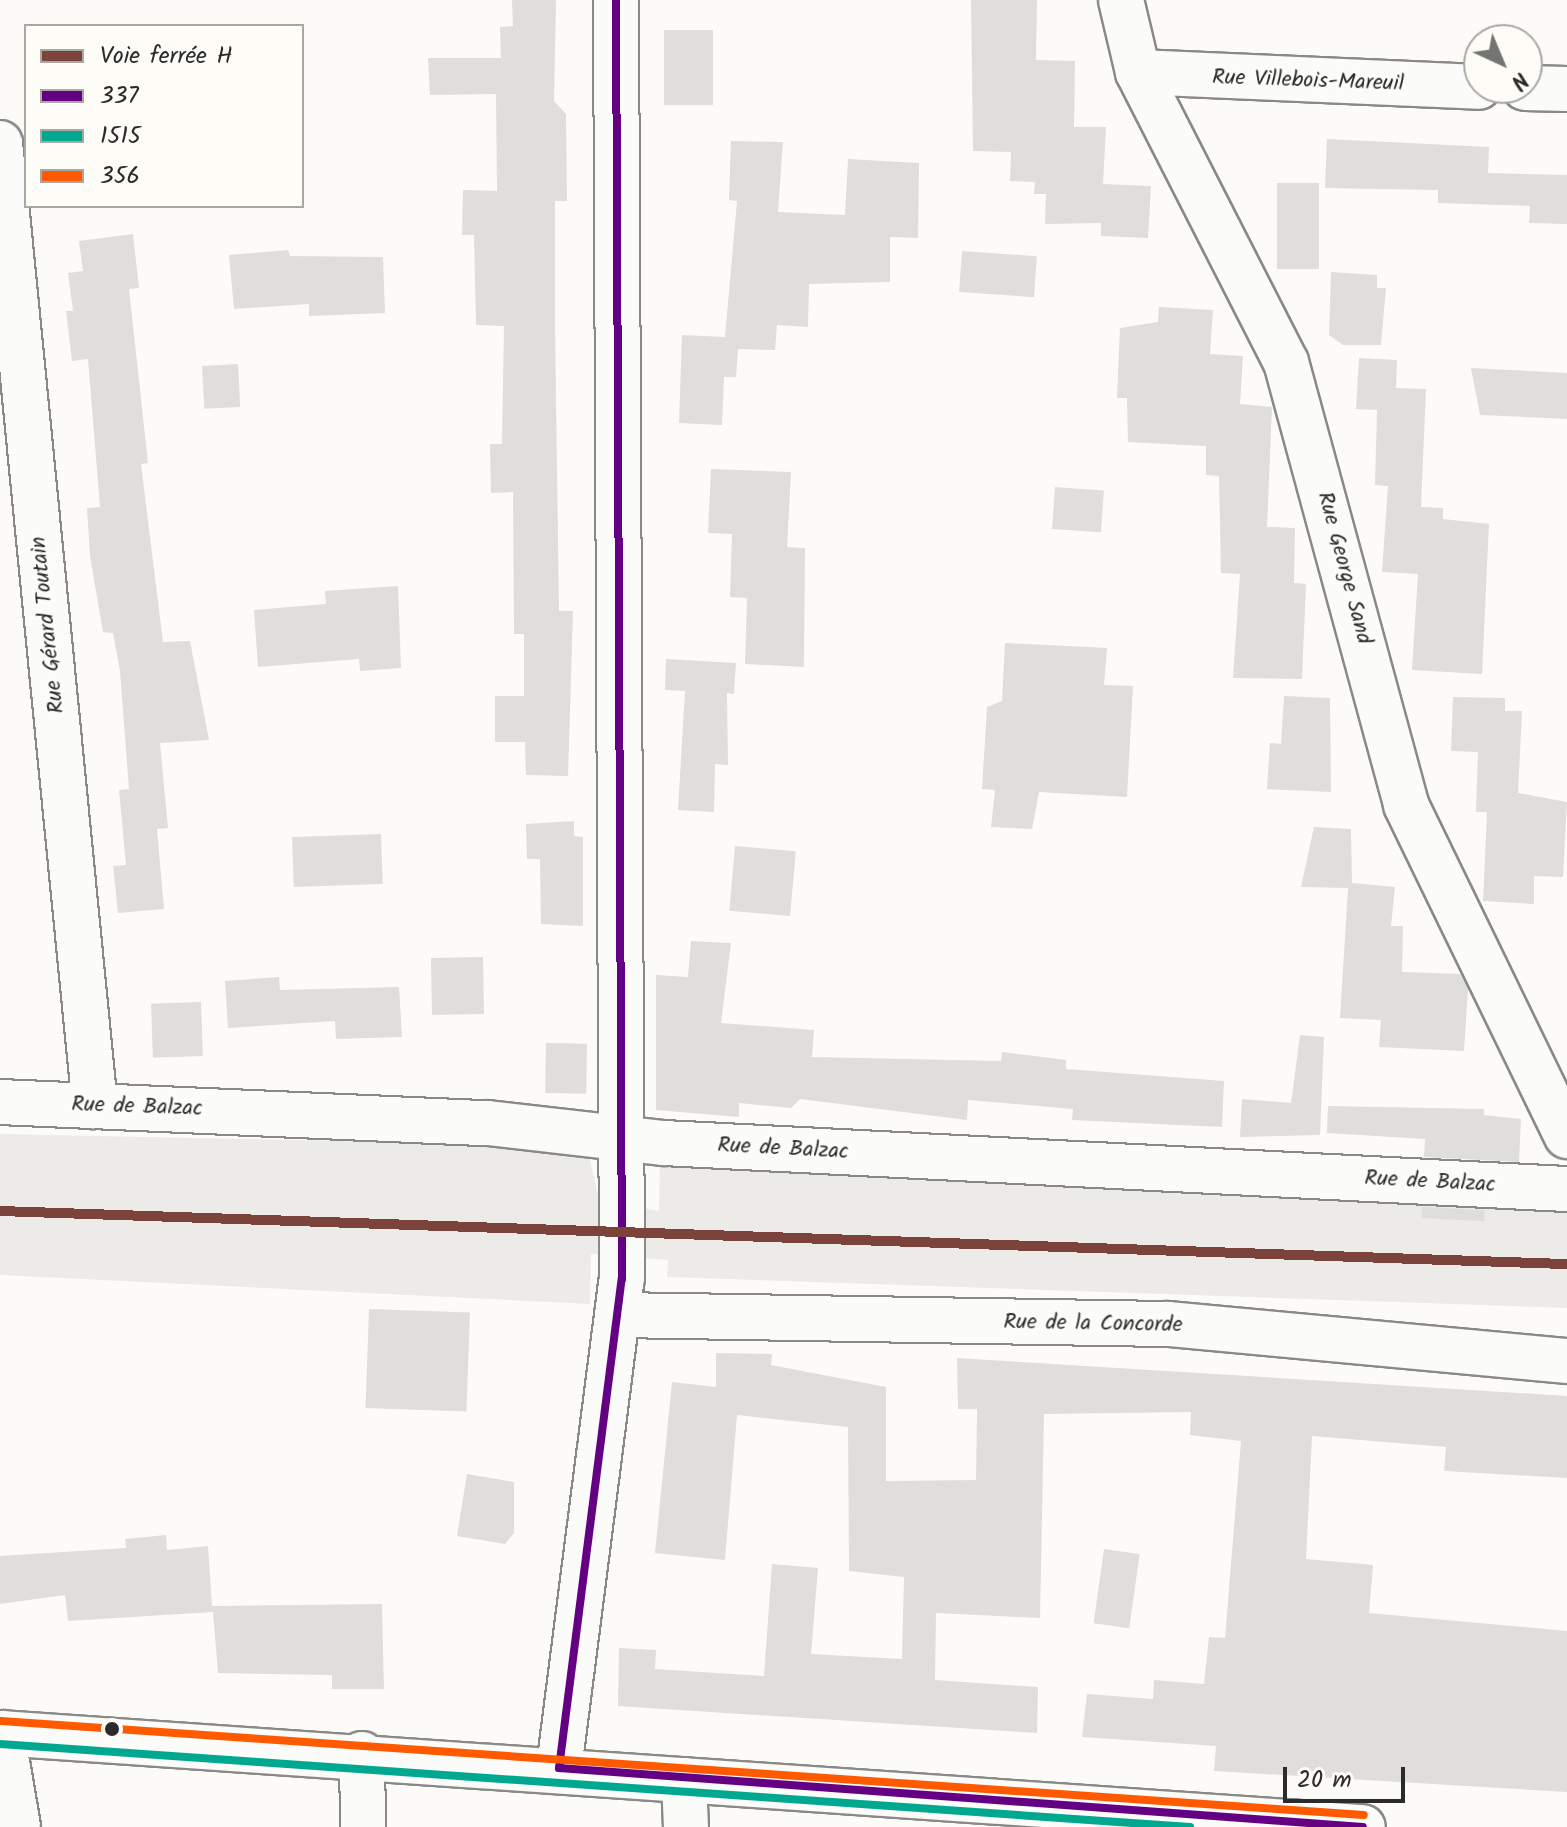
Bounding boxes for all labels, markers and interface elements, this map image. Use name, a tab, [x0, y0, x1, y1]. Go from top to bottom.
legend	[24, 24, 304, 208]
north arrow	[1463, 24, 1543, 104]
text: Voie ferrée H	[100, 37, 233, 76]
text: N	[1501, 63, 1536, 98]
street label: Rue Villebois-Mareuil	[1212, 64, 1404, 98]
text: 337	[100, 77, 138, 116]
text: 1515	[100, 117, 141, 156]
text: 356	[100, 157, 140, 196]
street label: Rue George Sand	[1311, 489, 1377, 647]
street label: Rue Gérard Toutain	[26, 535, 70, 715]
street label: Rue de Balzac	[71, 1092, 203, 1122]
street label: Rue de Balzac	[717, 1132, 849, 1166]
street label: Rue de Balzac	[1364, 1165, 1496, 1199]
street label: Rue de la Concorde	[1003, 1309, 1183, 1339]
unlabelled marker	[104, 1721, 120, 1737]
scale bar	[1287, 1751, 1409, 1801]
text: 20 m	[1297, 1761, 1352, 1800]

